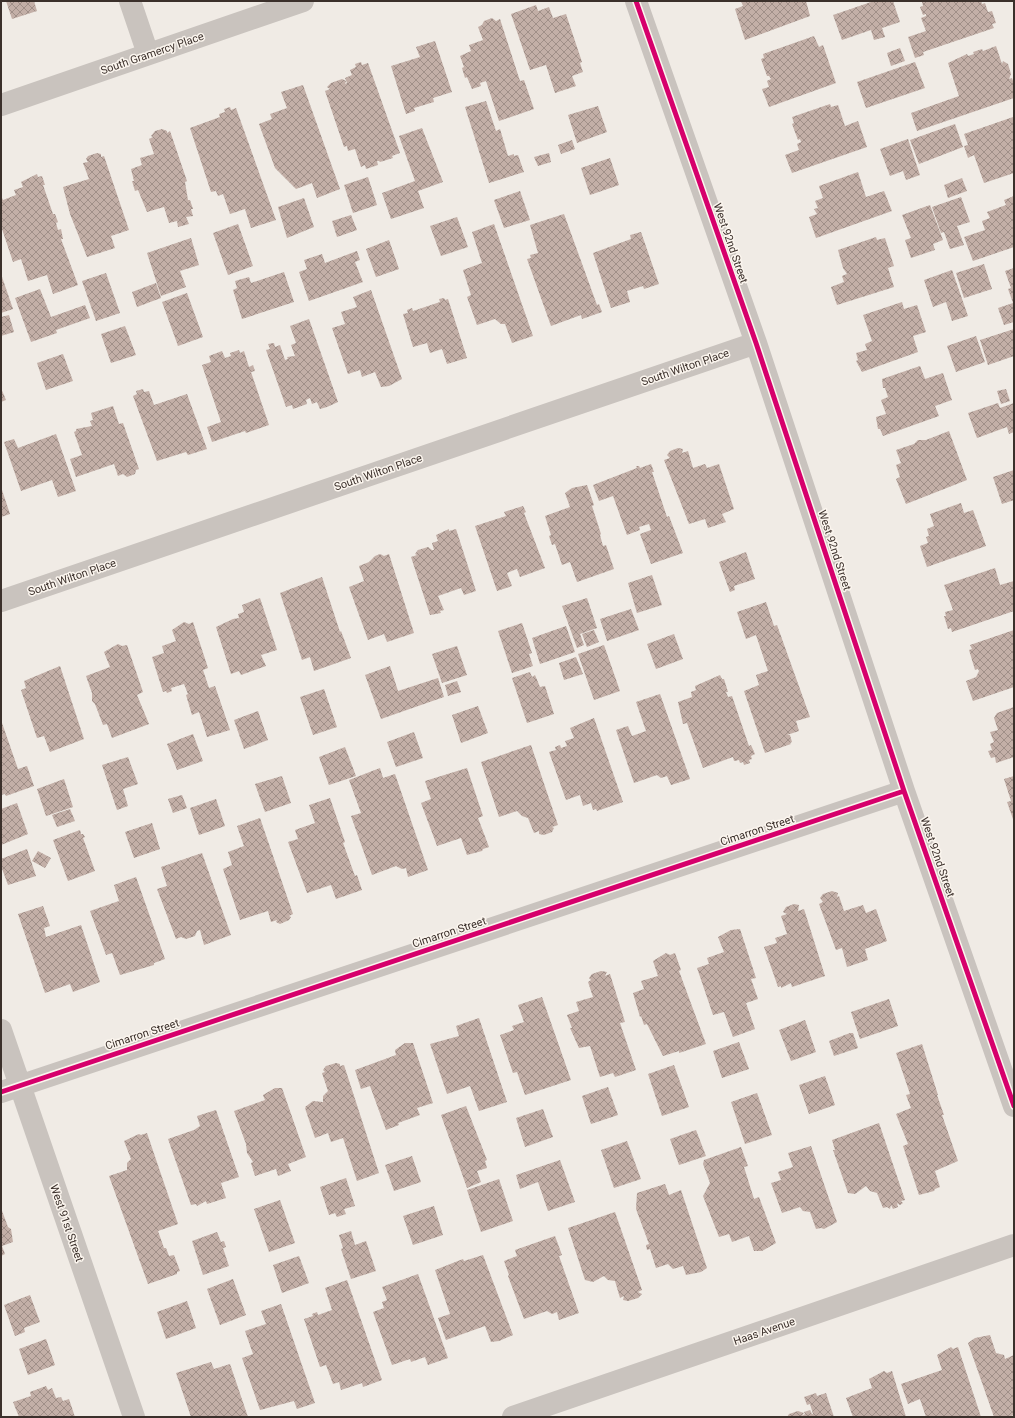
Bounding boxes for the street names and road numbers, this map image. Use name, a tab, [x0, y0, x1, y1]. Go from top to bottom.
street label: South Gramercy Place	[99, 30, 206, 77]
street label: West 92nd Street	[711, 201, 750, 285]
street label: South Wilton Place	[639, 346, 731, 389]
street label: South Wilton Place	[332, 451, 424, 494]
street label: West 92nd Street	[815, 508, 854, 592]
street label: South Wilton Place	[26, 556, 118, 599]
street label: Cimarron Street	[719, 812, 796, 849]
street label: West 92nd Street	[918, 815, 957, 899]
street label: Cimarron Street	[411, 914, 488, 951]
street label: Cimarron Street	[104, 1016, 181, 1053]
street label: West 91st Street	[47, 1183, 86, 1264]
street label: Haas Avenue	[732, 1315, 797, 1348]

